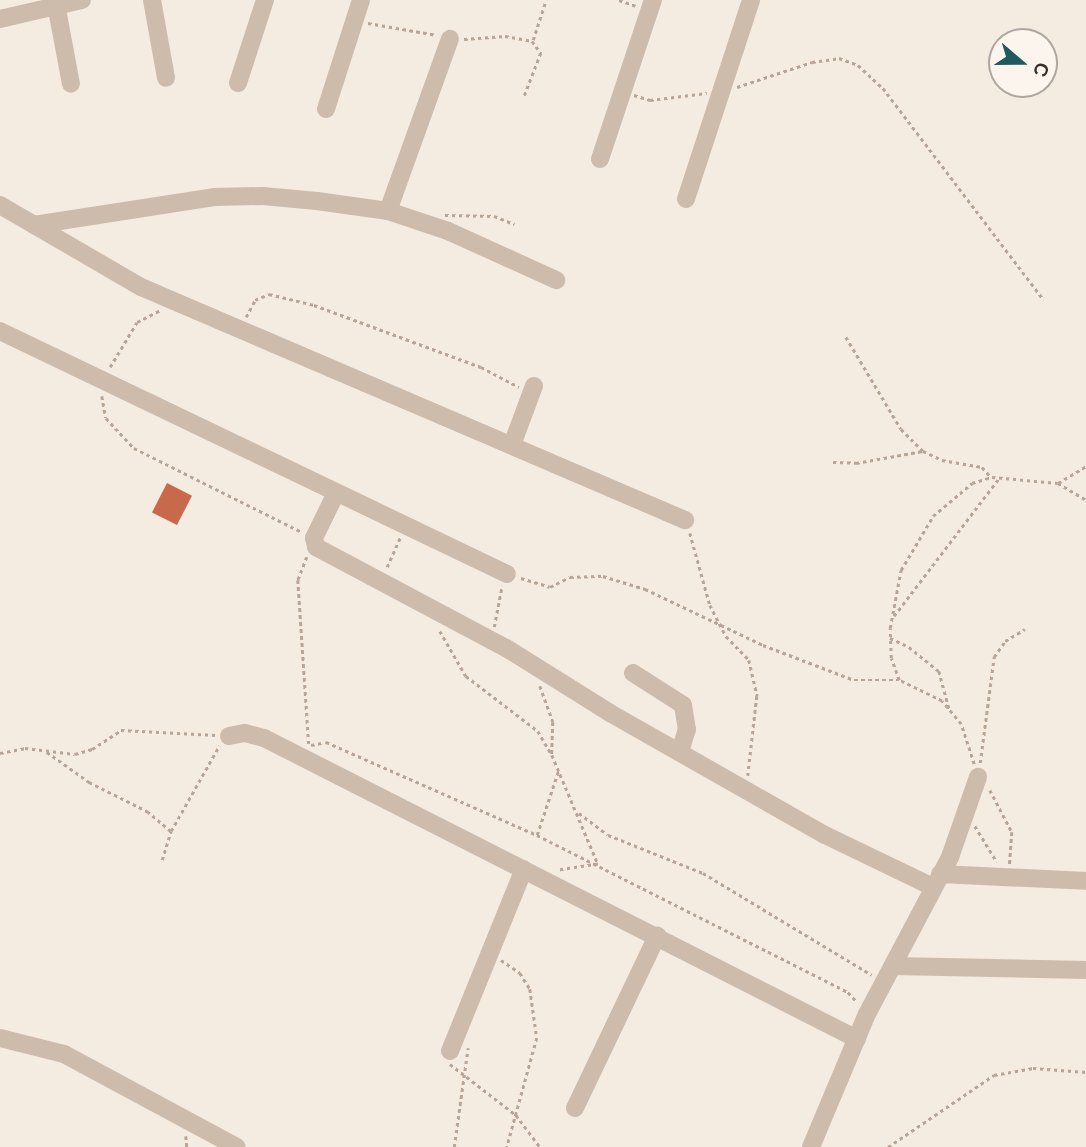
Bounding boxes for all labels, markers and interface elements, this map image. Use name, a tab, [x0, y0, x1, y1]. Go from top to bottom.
north arrow	[988, 28, 1058, 98]
text: С	[1027, 59, 1055, 80]

